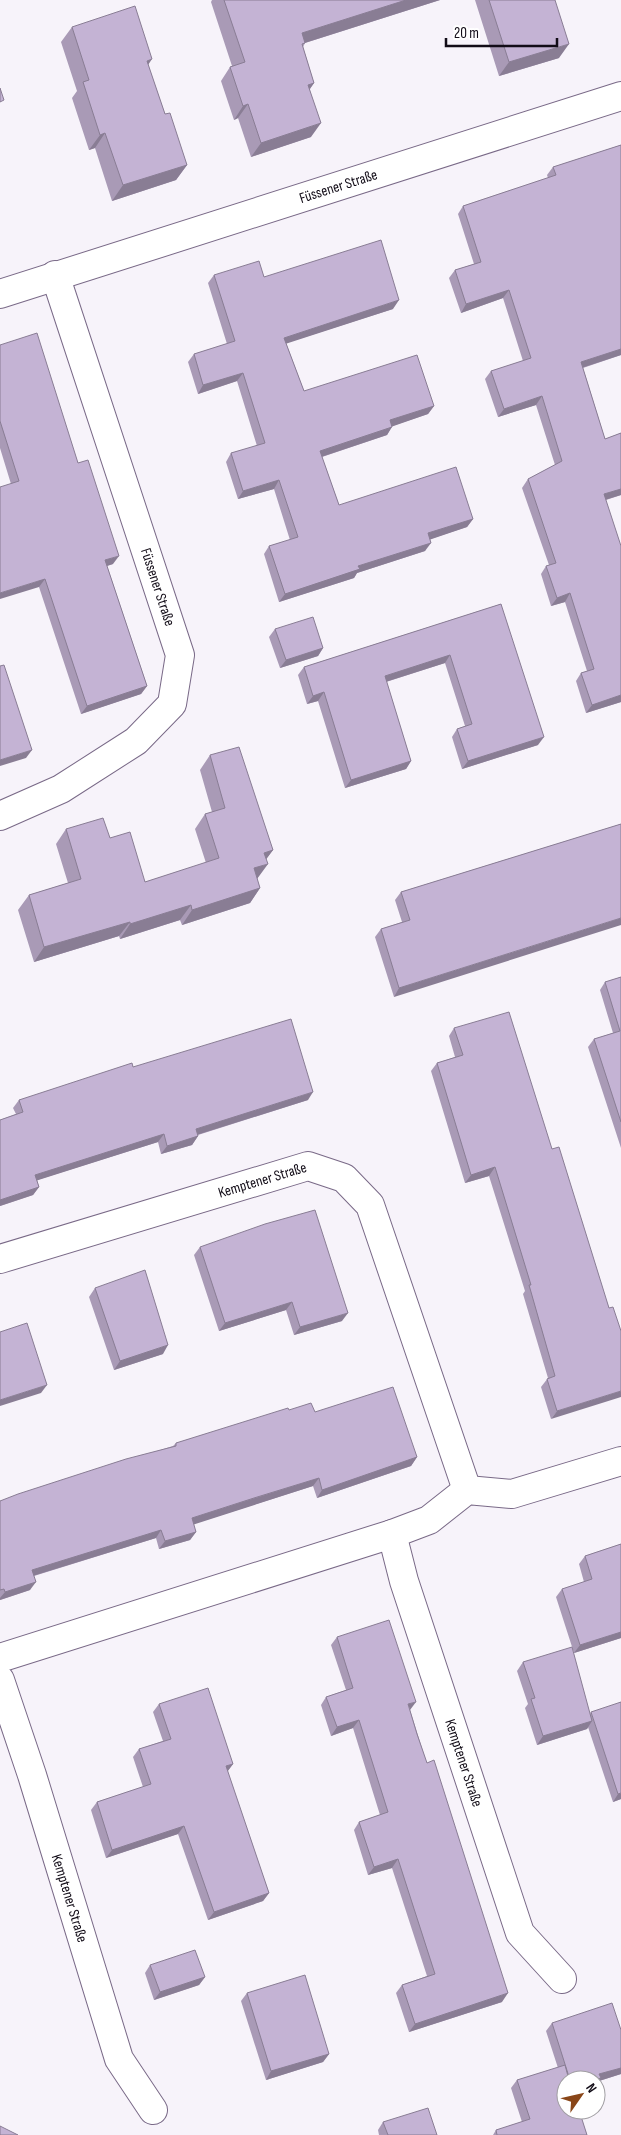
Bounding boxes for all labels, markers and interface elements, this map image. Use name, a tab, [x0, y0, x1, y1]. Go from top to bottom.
scale bar	[446, 15, 557, 47]
text: 20 m	[454, 24, 479, 43]
street label: Füssener Straße	[297, 165, 380, 208]
street label: Füssener Straße	[136, 546, 179, 629]
street label: Kemptener Straße	[216, 1158, 309, 1203]
street label: Kemptener Straße	[440, 1717, 487, 1809]
street label: Kemptener Straße	[47, 1852, 92, 1945]
north arrow	[556, 2070, 606, 2120]
text: N	[582, 2080, 601, 2096]

